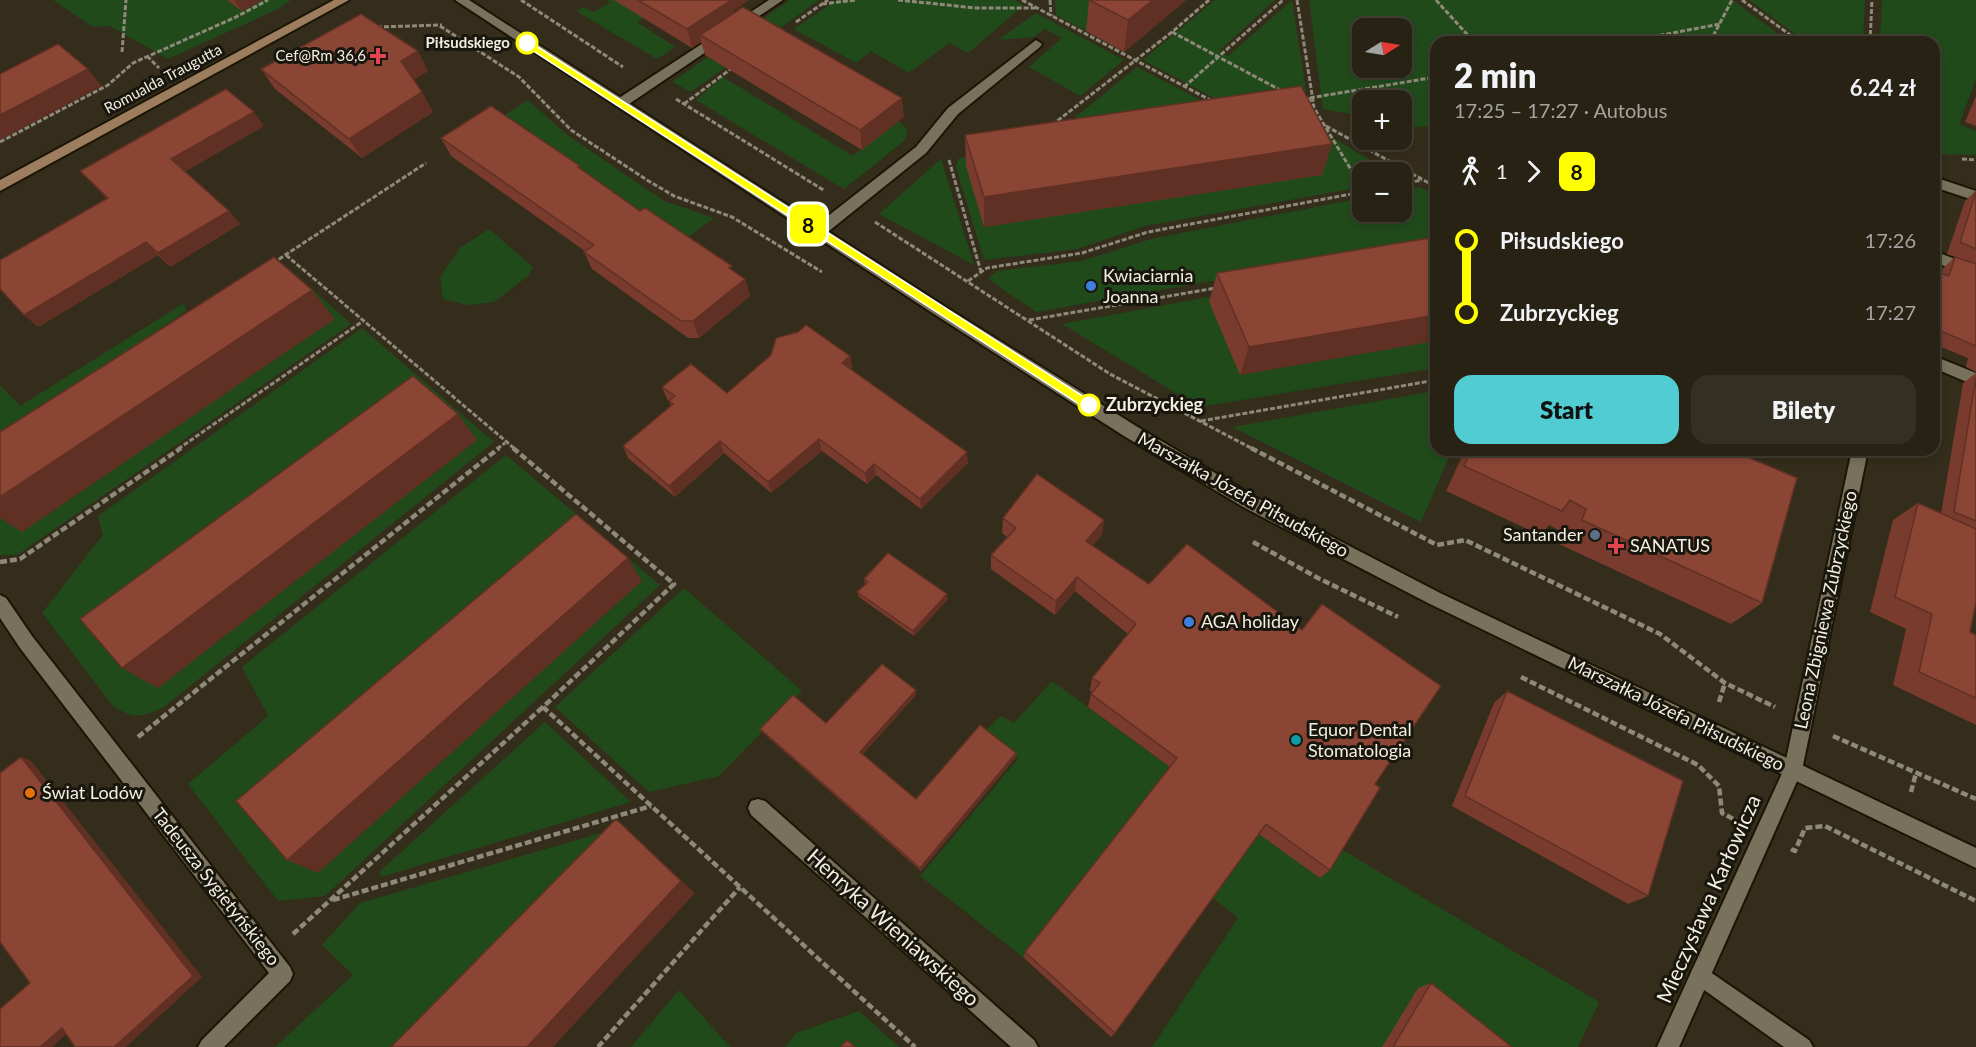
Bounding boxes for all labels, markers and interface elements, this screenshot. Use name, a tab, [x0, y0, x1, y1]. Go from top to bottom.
north arrow	[1352, 18, 1412, 78]
map controls	[1352, 18, 1412, 222]
marker: Piłsudskiego	[516, 32, 538, 54]
place label: Piłsudskiego	[426, 33, 510, 51]
street label: Romualda Traugutta	[101, 40, 224, 117]
place label: Cef@Rm 36,6	[276, 46, 366, 64]
marker: Cef@Rm 36,6	[371, 49, 385, 63]
text: 2 min	[1454, 55, 1536, 95]
text: 6.24 zł	[1850, 74, 1916, 101]
button: +	[1352, 90, 1412, 150]
text: 17:25 – 17:27 · Autobus	[1454, 98, 1667, 122]
icon: walk	[1454, 155, 1487, 188]
icon: forward	[1517, 155, 1550, 188]
text: 1	[1496, 159, 1508, 183]
text: 8	[1571, 159, 1583, 184]
button: −	[1352, 162, 1412, 222]
line badge: 8	[788, 204, 828, 244]
text: 8	[802, 212, 814, 237]
text: Piłsudskiego	[1500, 227, 1624, 254]
text: 17:26	[1865, 228, 1916, 252]
place label: Kwiaciarnia Joanna	[1103, 264, 1193, 307]
marker: Kwiaciarnia Joanna	[1084, 279, 1098, 293]
text: Zubrzyckieg	[1500, 299, 1619, 326]
text: 17:27	[1865, 300, 1916, 324]
button: Start	[1454, 375, 1679, 444]
button: Bilety	[1691, 375, 1916, 444]
place label: Zubrzyckieg	[1106, 393, 1204, 415]
marker: Zubrzyckieg	[1078, 394, 1100, 416]
street label: Marszałka Józefa Piłsudskiego	[1134, 427, 1353, 561]
street label: Leona Zbigniewa Zubrzyckiego	[1789, 489, 1861, 731]
place label: Santander	[1503, 523, 1583, 545]
marker: Santander	[1588, 528, 1602, 542]
place label: SANATUS	[1630, 534, 1710, 556]
marker: SANATUS	[1607, 537, 1625, 555]
place label: AGA holiday	[1201, 610, 1300, 632]
marker: AGA holiday	[1182, 615, 1196, 629]
street label: Marszałka Józefa Piłsudskiego	[1565, 651, 1788, 775]
place label: Equor Dental Stomatologia	[1308, 718, 1412, 761]
marker: Equor Dental Stomatologia	[1289, 733, 1303, 747]
place label: Świat Lodów	[42, 781, 143, 803]
marker: Świat Lodów	[23, 786, 37, 800]
street label: Mieczysława Karłowicza	[1650, 790, 1765, 1006]
street label: Tadeusza Sygietyńskiego	[148, 803, 285, 970]
street label: Henryka Wieniawskiego	[803, 843, 985, 1011]

